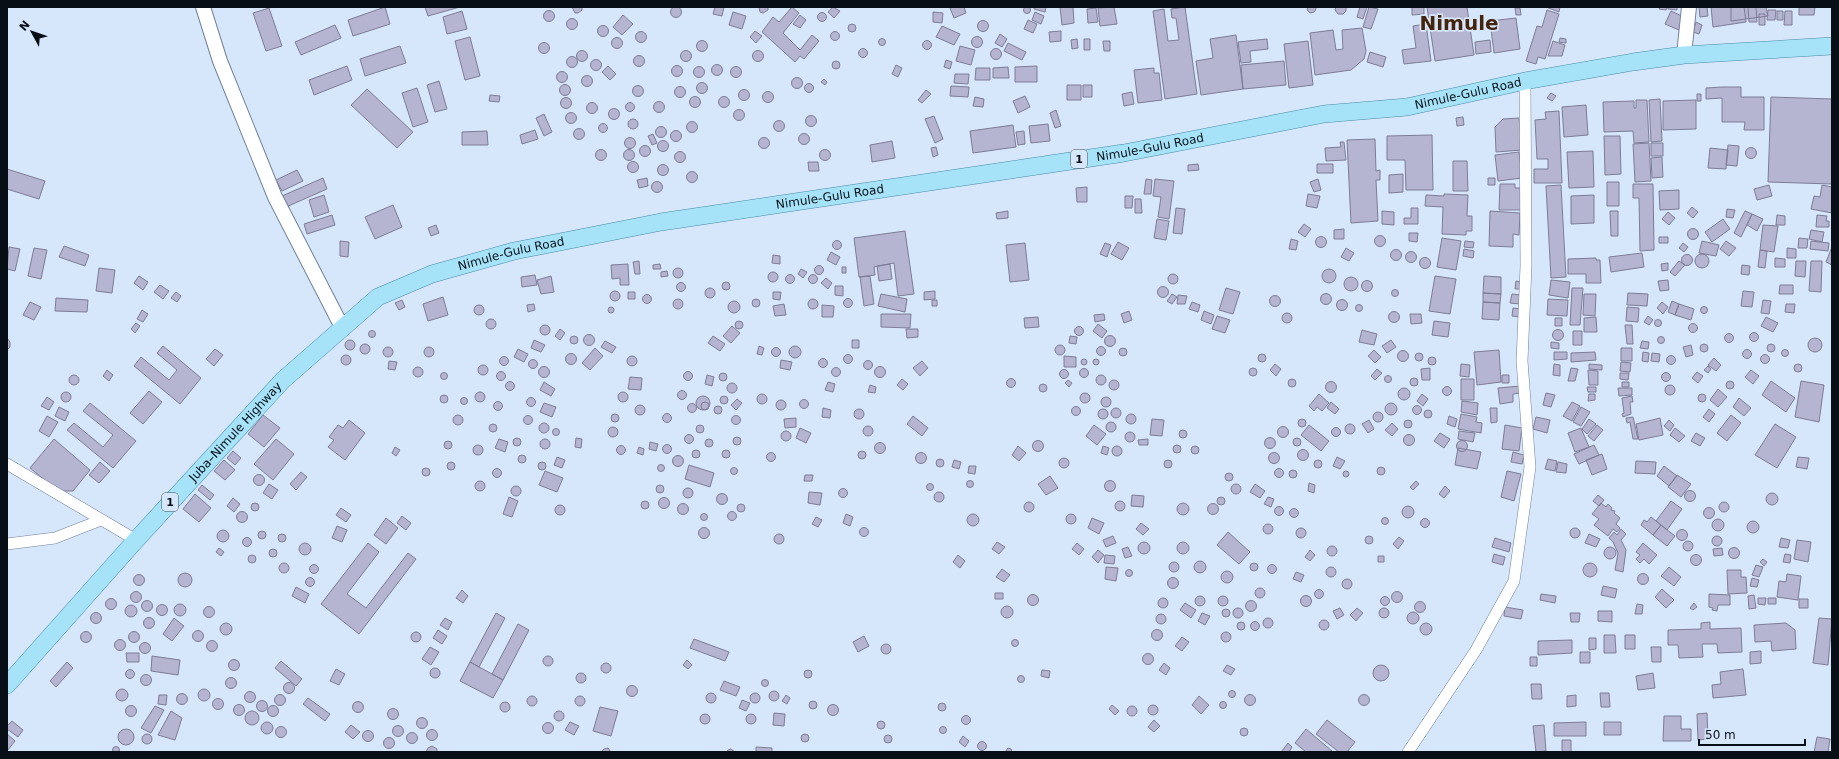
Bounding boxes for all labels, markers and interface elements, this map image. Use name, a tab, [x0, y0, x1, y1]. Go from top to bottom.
district label: Nimule	[1419, 11, 1499, 35]
north arrow	[12, 12, 52, 52]
text: N	[17, 18, 33, 34]
street label: Nimule-Gulu Road	[1413, 75, 1523, 112]
street label: Nimule-Gulu Road	[1095, 131, 1205, 164]
road number: 1	[1071, 150, 1087, 168]
street label: Nimule-Gulu Road	[775, 182, 885, 212]
street label: Nimule-Gulu Road	[456, 234, 566, 273]
street label: Juba–Nimule Highway	[186, 379, 285, 485]
road number: 1	[162, 493, 178, 511]
scale bar	[1699, 721, 1805, 747]
text: 50 m	[1705, 728, 1736, 742]

